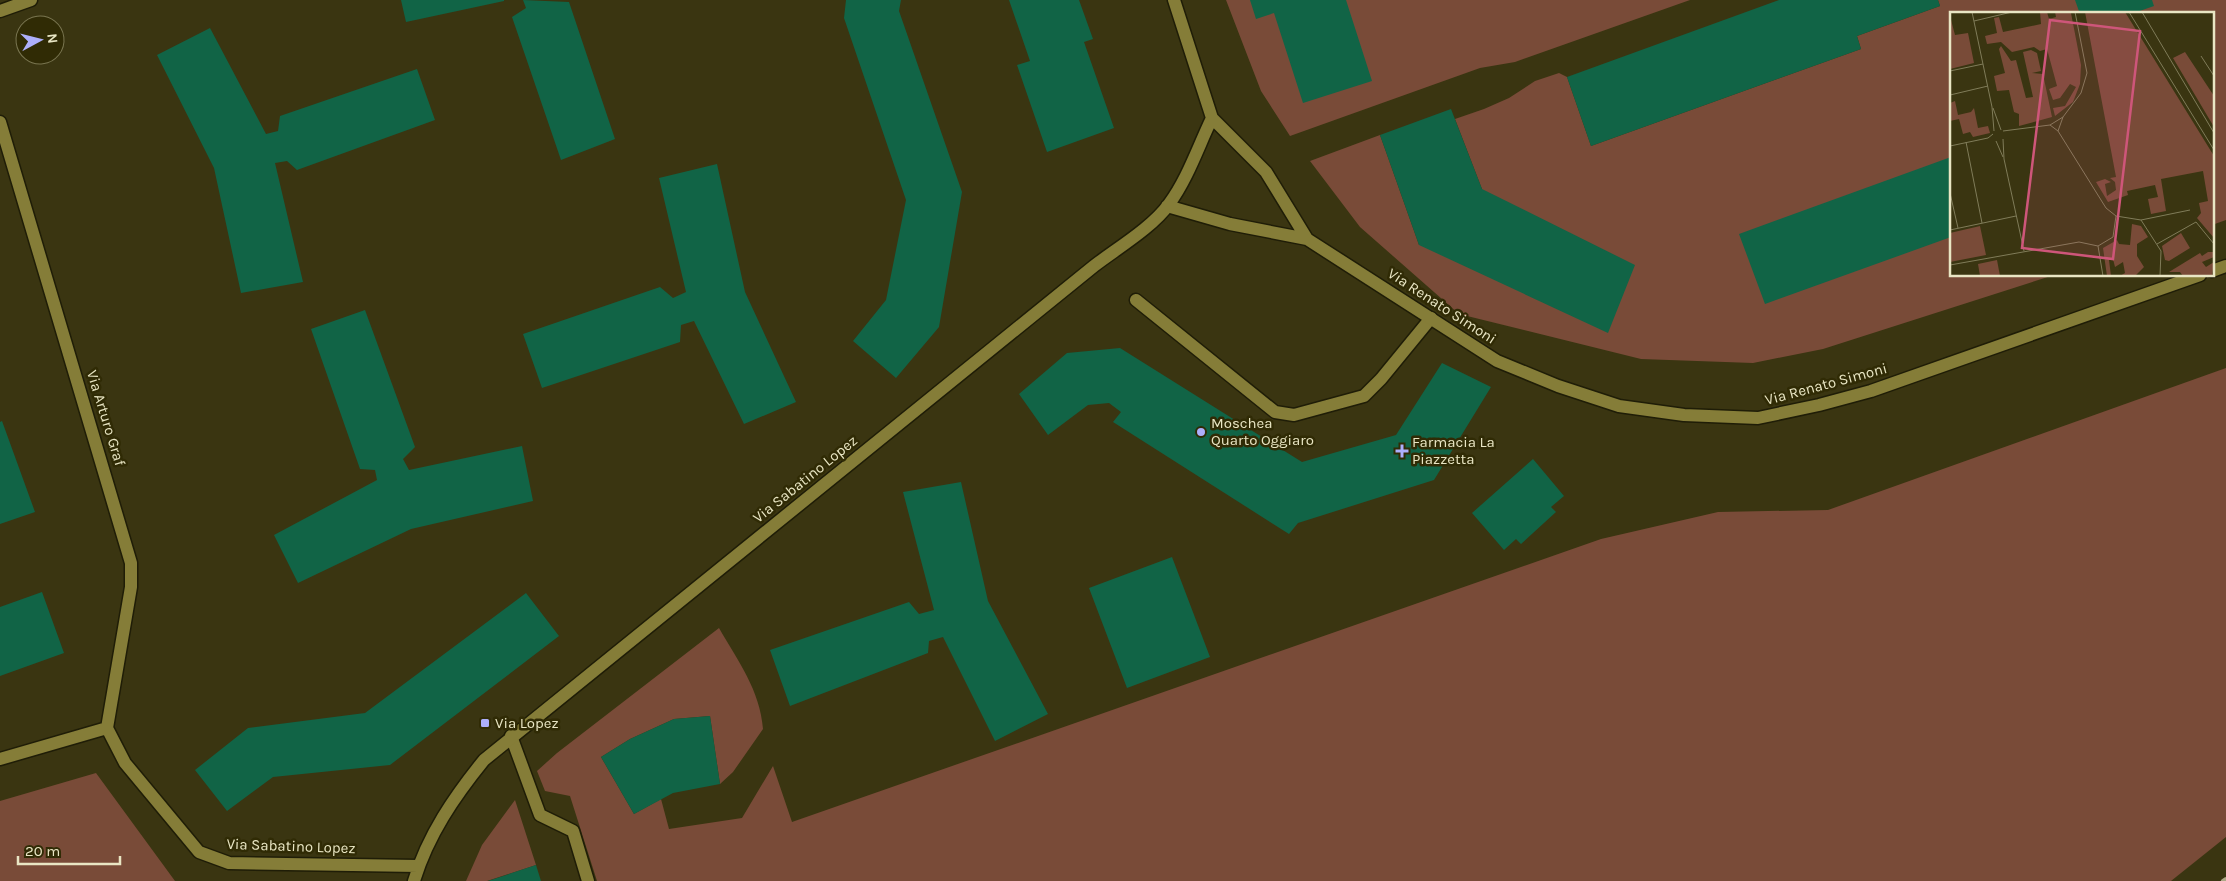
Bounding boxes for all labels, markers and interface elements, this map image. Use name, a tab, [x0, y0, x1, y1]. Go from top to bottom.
inset map	[1950, 12, 2214, 276]
north arrow	[15, 15, 65, 65]
text: N	[43, 32, 61, 44]
street label: Via Renato Simoni	[1384, 264, 1500, 348]
street label: Via Renato Simoni	[1763, 359, 1889, 409]
street label: Via Arturo Graf	[83, 368, 129, 469]
place label: Moschea Quarto Oggiaro	[1211, 414, 1314, 449]
marker: Moschea Quarto Oggiaro	[1195, 426, 1207, 438]
street label: Via Sabatino Lopez	[749, 431, 861, 527]
place label: Farmacia La Piazzetta	[1412, 433, 1495, 468]
marker: Farmacia La Piazzetta	[1396, 445, 1408, 457]
place label: Via Lopez	[495, 714, 559, 732]
marker: Via Lopez	[479, 717, 491, 729]
scale bar	[18, 834, 120, 866]
street label: Via Sabatino Lopez	[226, 835, 356, 857]
text: 20 m	[25, 842, 60, 860]

